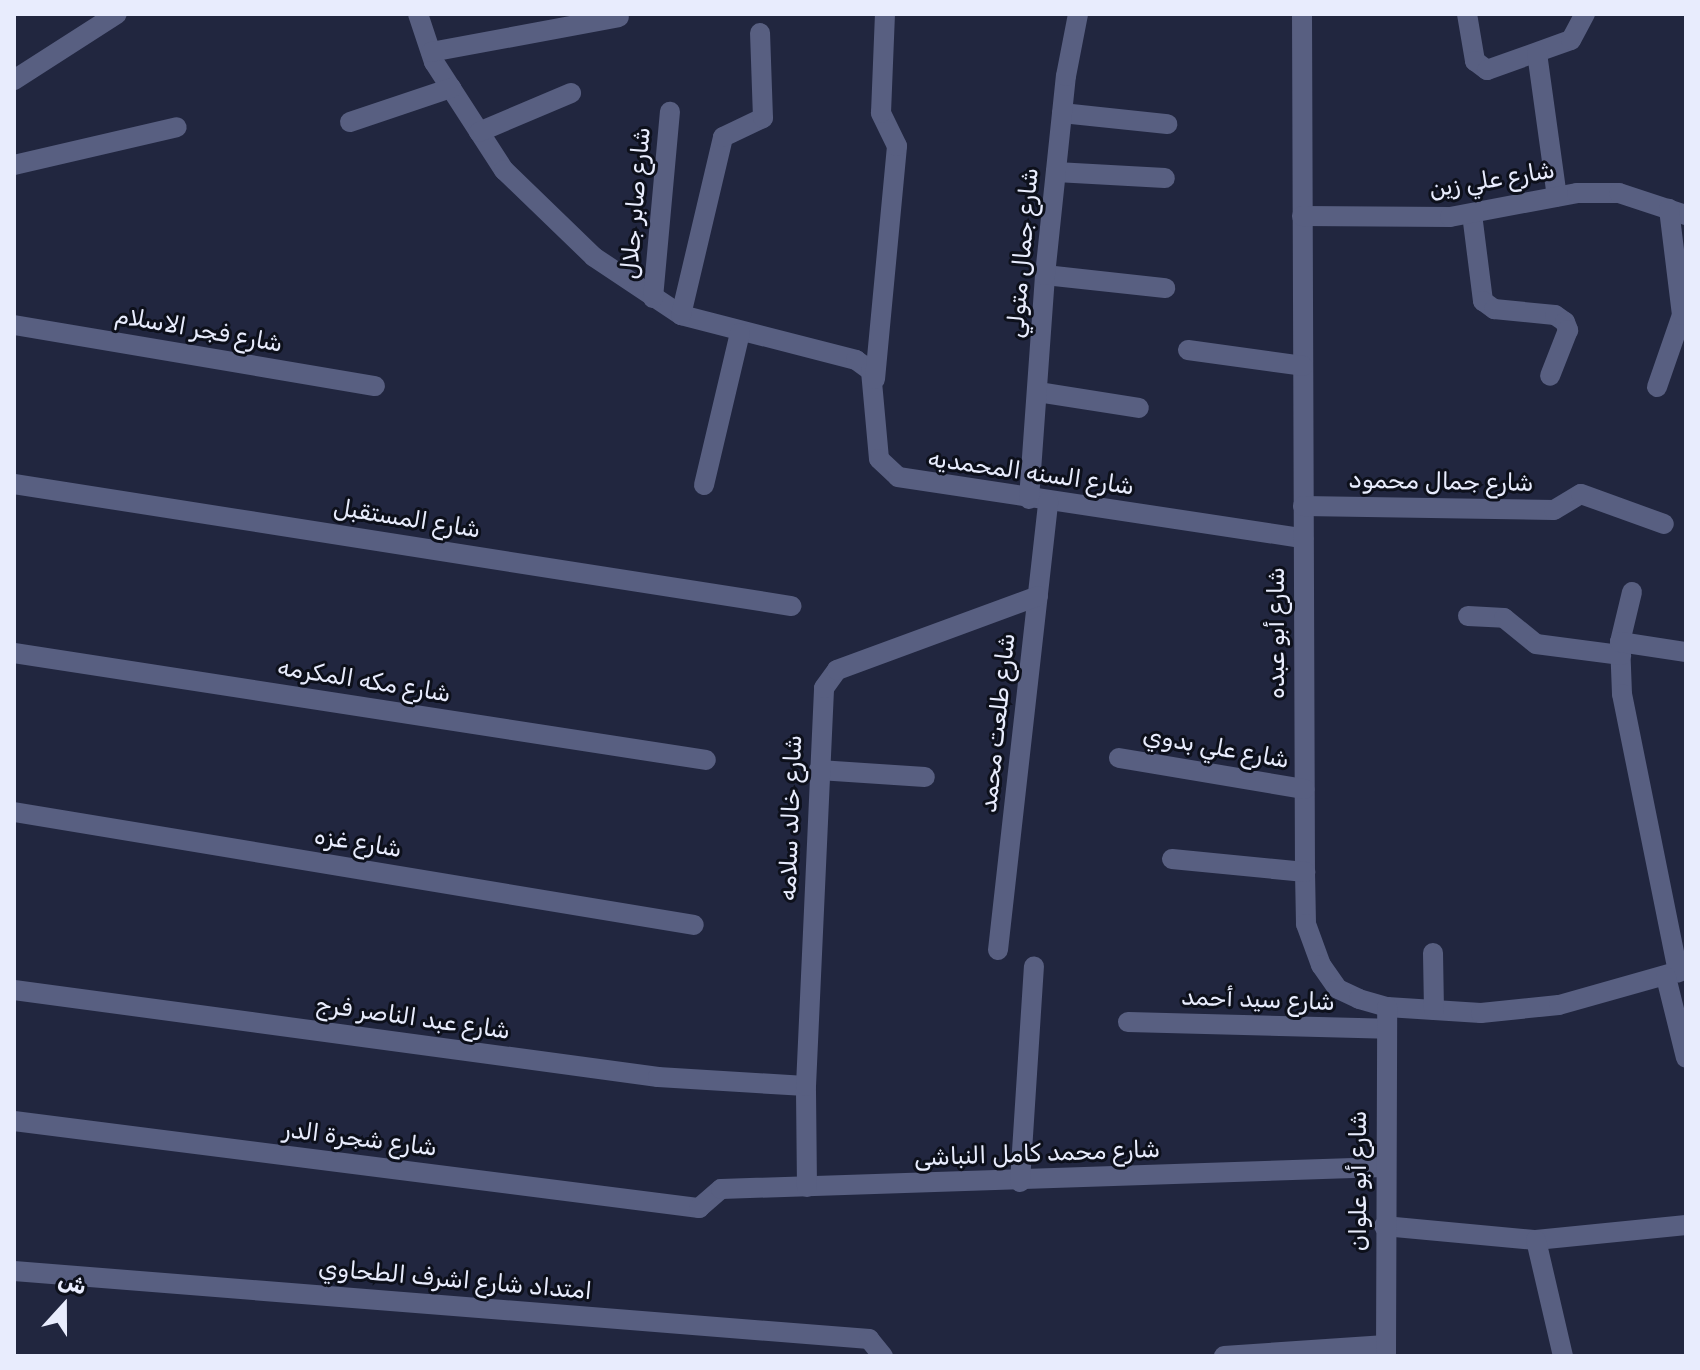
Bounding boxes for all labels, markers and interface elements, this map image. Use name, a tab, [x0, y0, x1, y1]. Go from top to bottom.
street label: شارع صابر جلال	[615, 126, 657, 280]
street label: شارع علي زين	[1427, 156, 1557, 204]
street label: شارع جمال متولي	[1001, 167, 1045, 339]
street label: شارع فجر الاسلام	[113, 301, 285, 359]
street label: شارع السنه المحمديه	[926, 444, 1136, 502]
street label: شارع جمال محمود	[1348, 466, 1534, 498]
street label: شارع المستقبل	[331, 493, 483, 545]
street label: شارع أبو عبده	[1263, 567, 1291, 699]
street label: شارع طلعت محمد	[974, 632, 1022, 814]
street label: شارع مكه المكرمه	[275, 653, 453, 709]
street label: شارع علي بدوي	[1141, 721, 1291, 775]
street label: شارع خالد سلامه	[774, 734, 808, 902]
street label: شارع غزه	[312, 822, 404, 864]
street label: شارع سيد أحمد	[1181, 983, 1335, 1017]
street label: شارع عبد الناصر فرج	[314, 990, 512, 1046]
street label: شارع أبو علوان	[1345, 1111, 1373, 1251]
street label: شارع شجرة الدر	[281, 1115, 439, 1163]
street label: شارع محمد كامل النباشى	[914, 1135, 1160, 1173]
street label: امتداد شارع اشرف الطحاوي	[317, 1254, 593, 1306]
north arrow	[24, 1266, 104, 1346]
text: ش	[55, 1266, 91, 1301]

